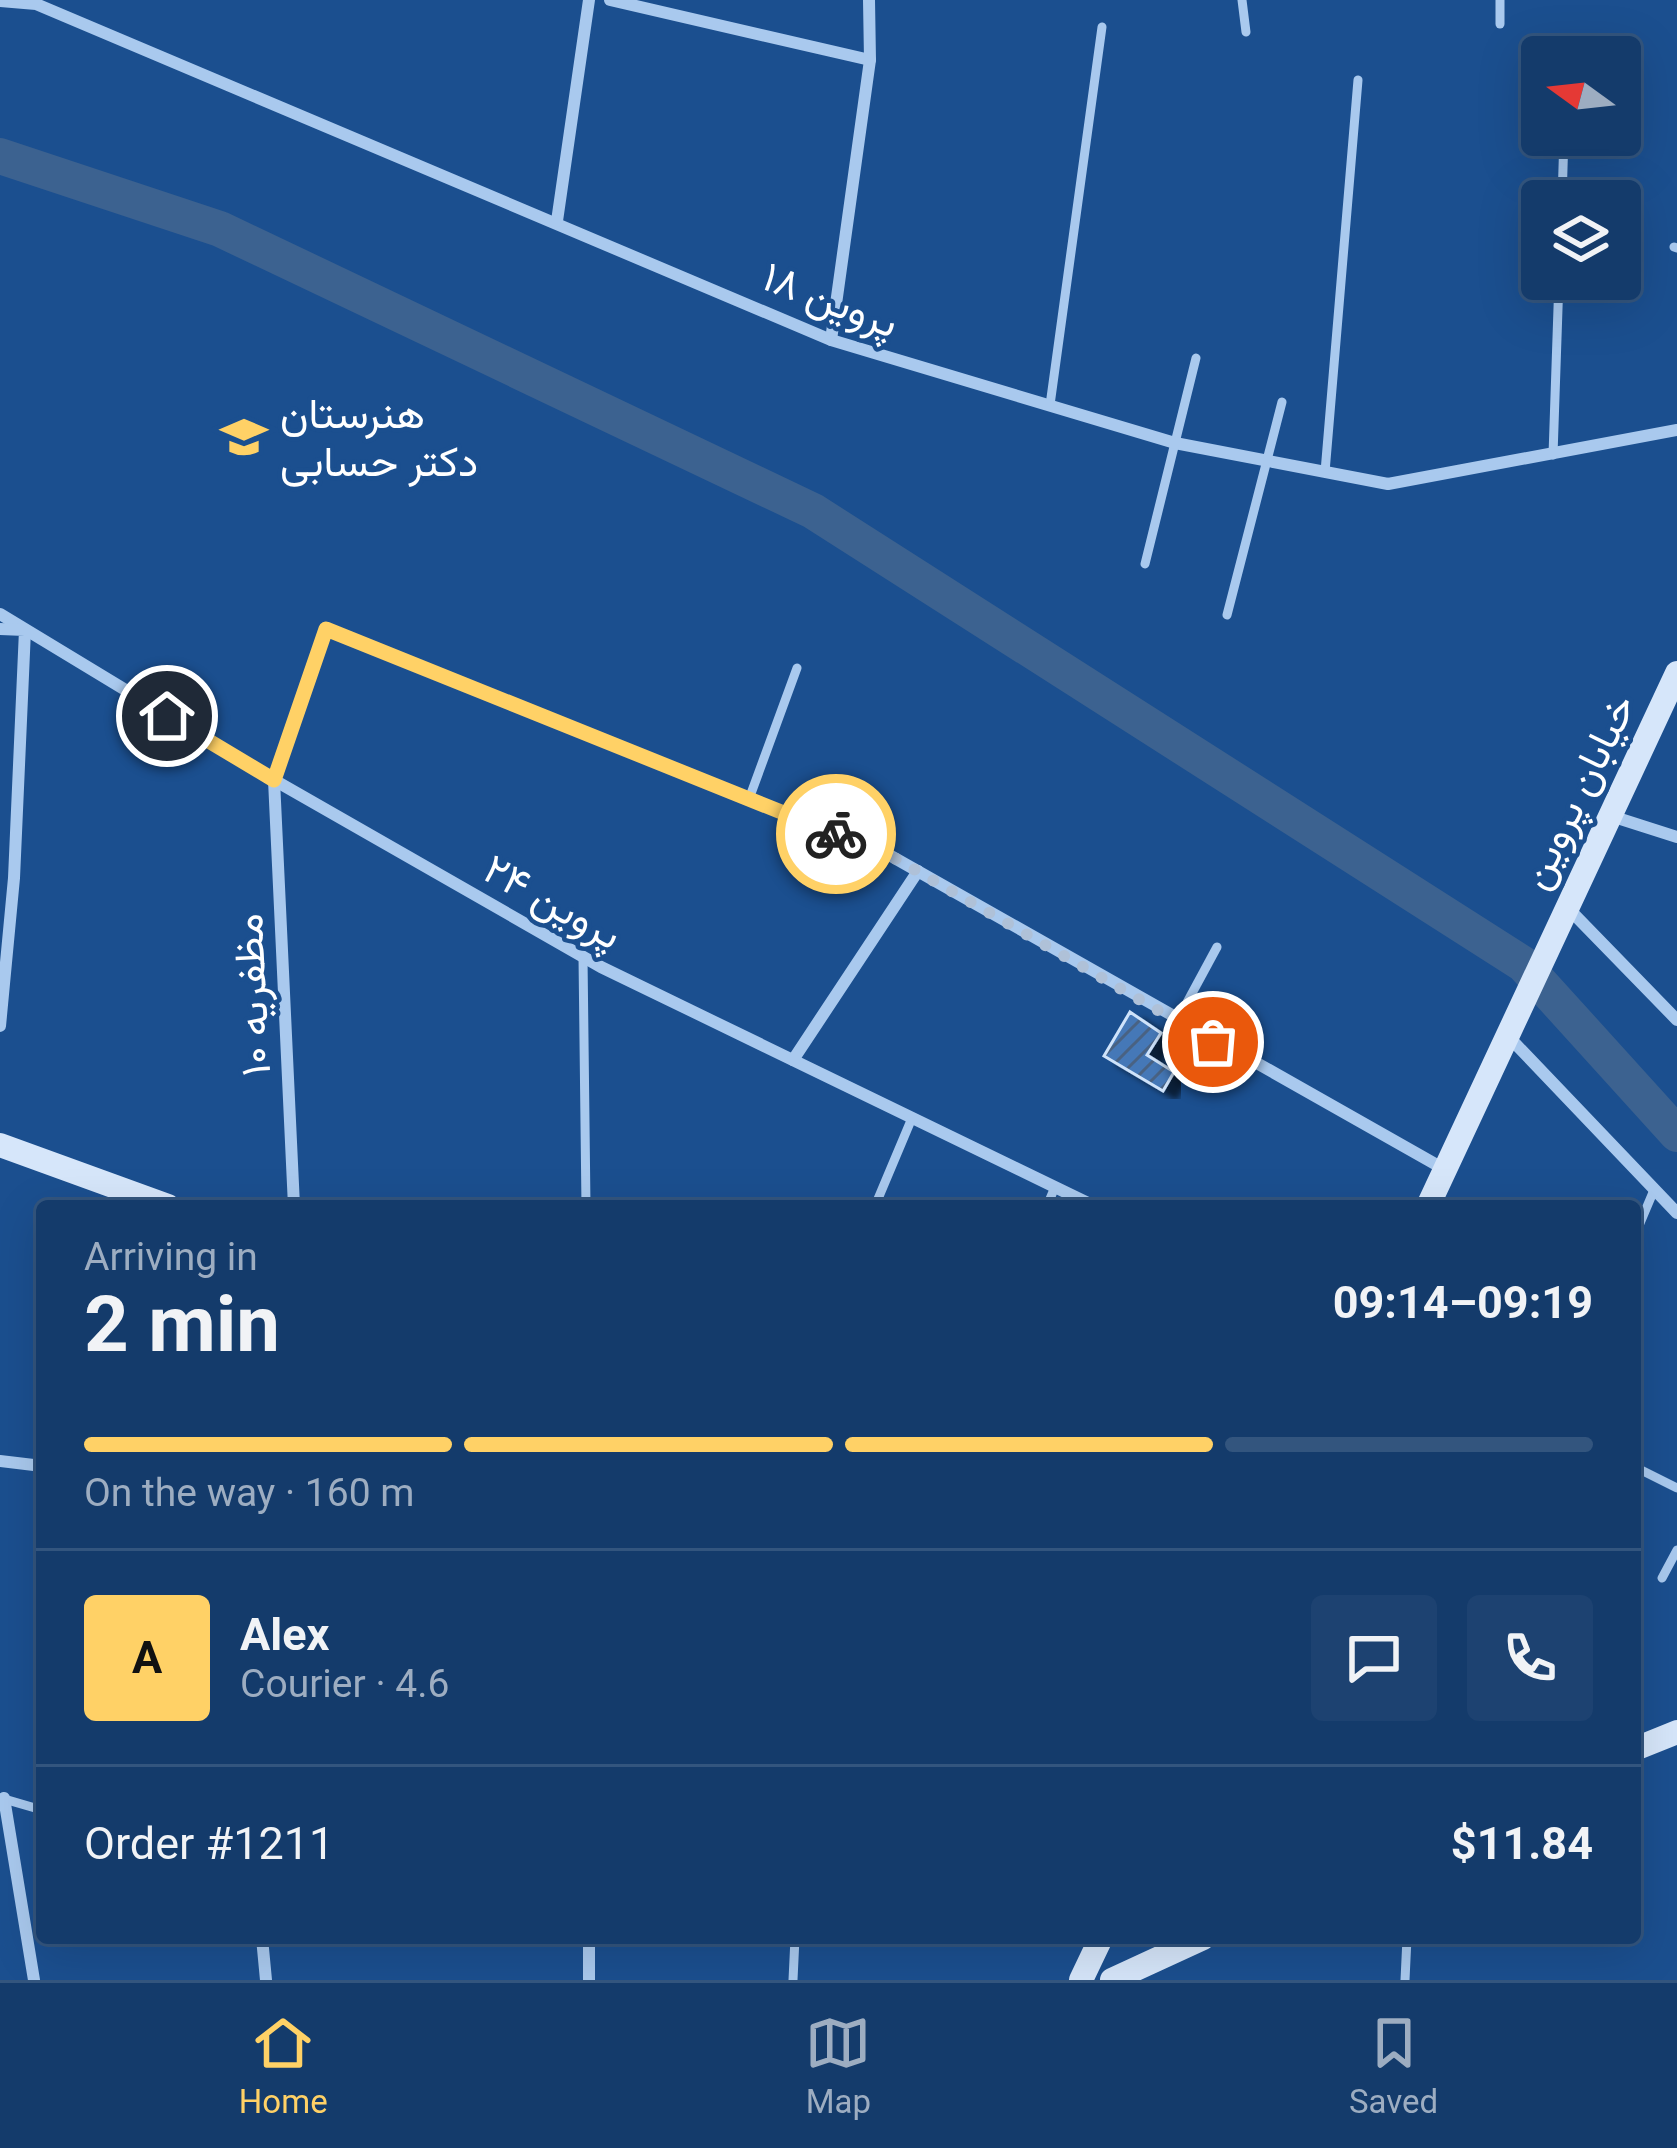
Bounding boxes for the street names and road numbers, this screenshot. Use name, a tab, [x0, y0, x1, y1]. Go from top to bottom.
street label: پروین ۱۸	[755, 251, 905, 351]
street label: خیابان پروین	[1509, 686, 1649, 898]
street label: پروین ۲۴	[473, 844, 630, 963]
street label: مظفریه ۱۰	[223, 912, 282, 1078]

